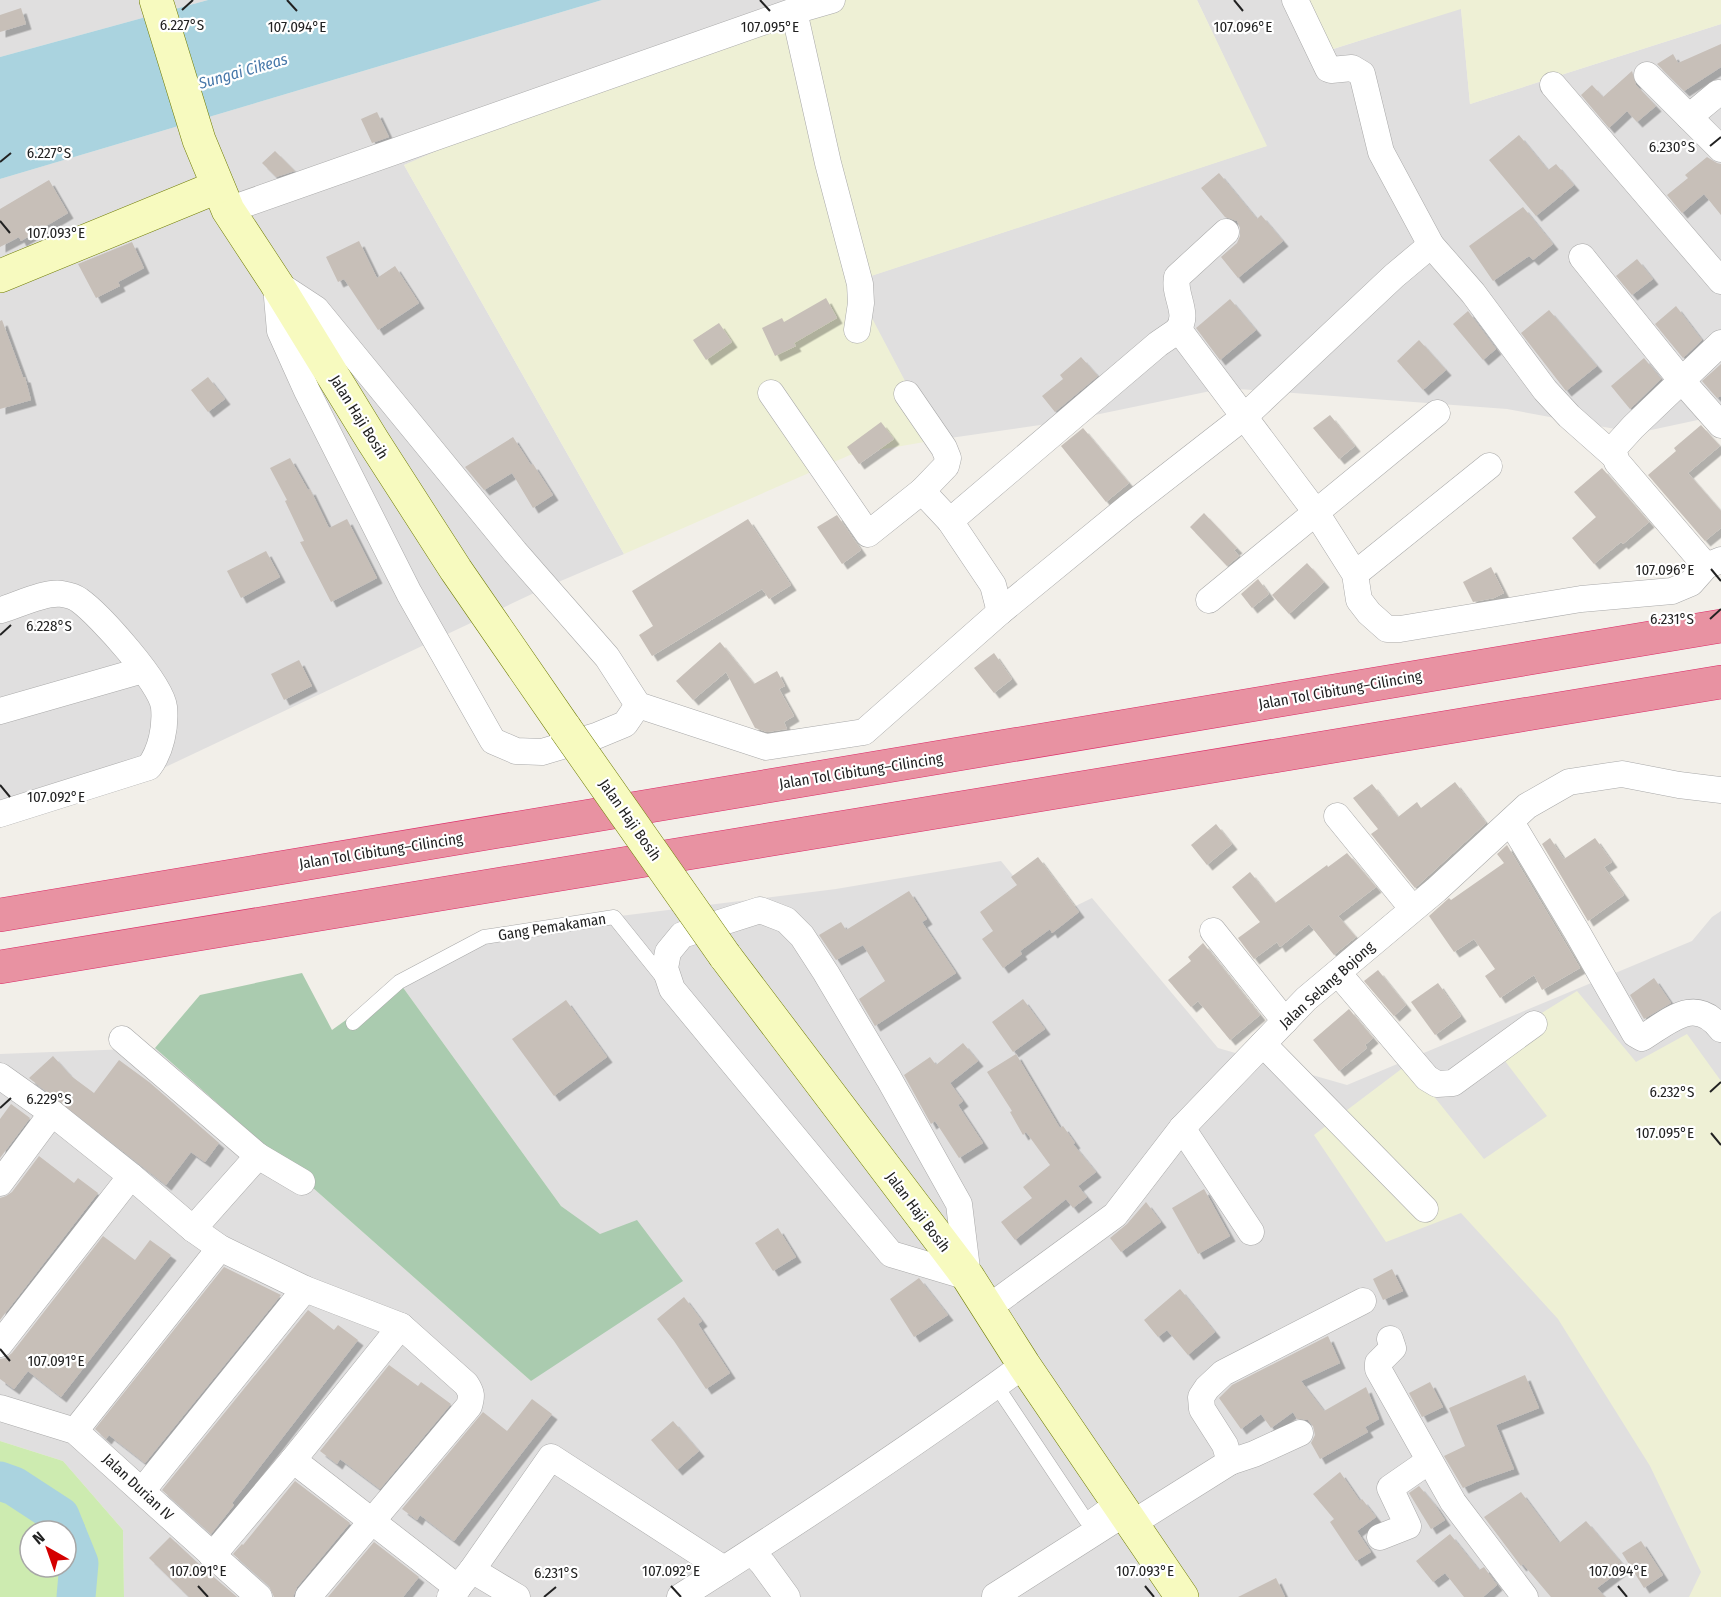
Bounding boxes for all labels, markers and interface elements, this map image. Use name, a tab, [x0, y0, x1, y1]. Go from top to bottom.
text: 6.227°S	[160, 16, 204, 34]
text: 107.094°E	[268, 18, 326, 36]
text: 107.095°E	[741, 18, 799, 36]
text: 107.096°E	[1214, 18, 1272, 36]
water label: Sungai Cikeas	[195, 49, 290, 93]
text: 6.230°S	[1649, 138, 1695, 156]
text: 6.227°S	[27, 144, 71, 162]
text: 107.093°E	[27, 224, 85, 242]
street label: Jalan Haji Bosih	[326, 372, 392, 462]
text: 107.096°E	[1636, 561, 1694, 579]
text: 6.231°S	[1650, 610, 1694, 628]
text: 6.228°S	[26, 617, 72, 635]
street label: Jalan Tol Cibitung–Cilincing	[1257, 667, 1423, 713]
street label: Jalan Tol Cibitung–Cilincing	[778, 749, 944, 793]
street label: Jalan Haji Bosih	[595, 776, 665, 864]
text: 107.092°E	[27, 788, 85, 806]
street label: Jalan Tol Cibitung–Cilincing	[298, 829, 464, 873]
street label: Gang Pemakaman	[497, 910, 607, 944]
street label: Jalan Selang Bojong	[1276, 938, 1378, 1032]
text: 6.232°S	[1650, 1083, 1694, 1101]
text: 6.229°S	[26, 1090, 72, 1108]
text: 107.095°E	[1636, 1124, 1694, 1142]
street label: Jalan Haji Bosih	[882, 1168, 954, 1256]
text: 107.091°E	[27, 1352, 85, 1370]
street label: Jalan Durian IV	[99, 1450, 177, 1524]
north arrow	[18, 1519, 78, 1579]
text: N	[29, 1528, 48, 1548]
text: 107.091°E	[169, 1562, 227, 1580]
text: 107.092°E	[642, 1562, 700, 1580]
text: 107.093°E	[1116, 1562, 1174, 1580]
text: 107.094°E	[1589, 1562, 1647, 1580]
text: 6.231°S	[534, 1564, 578, 1582]

